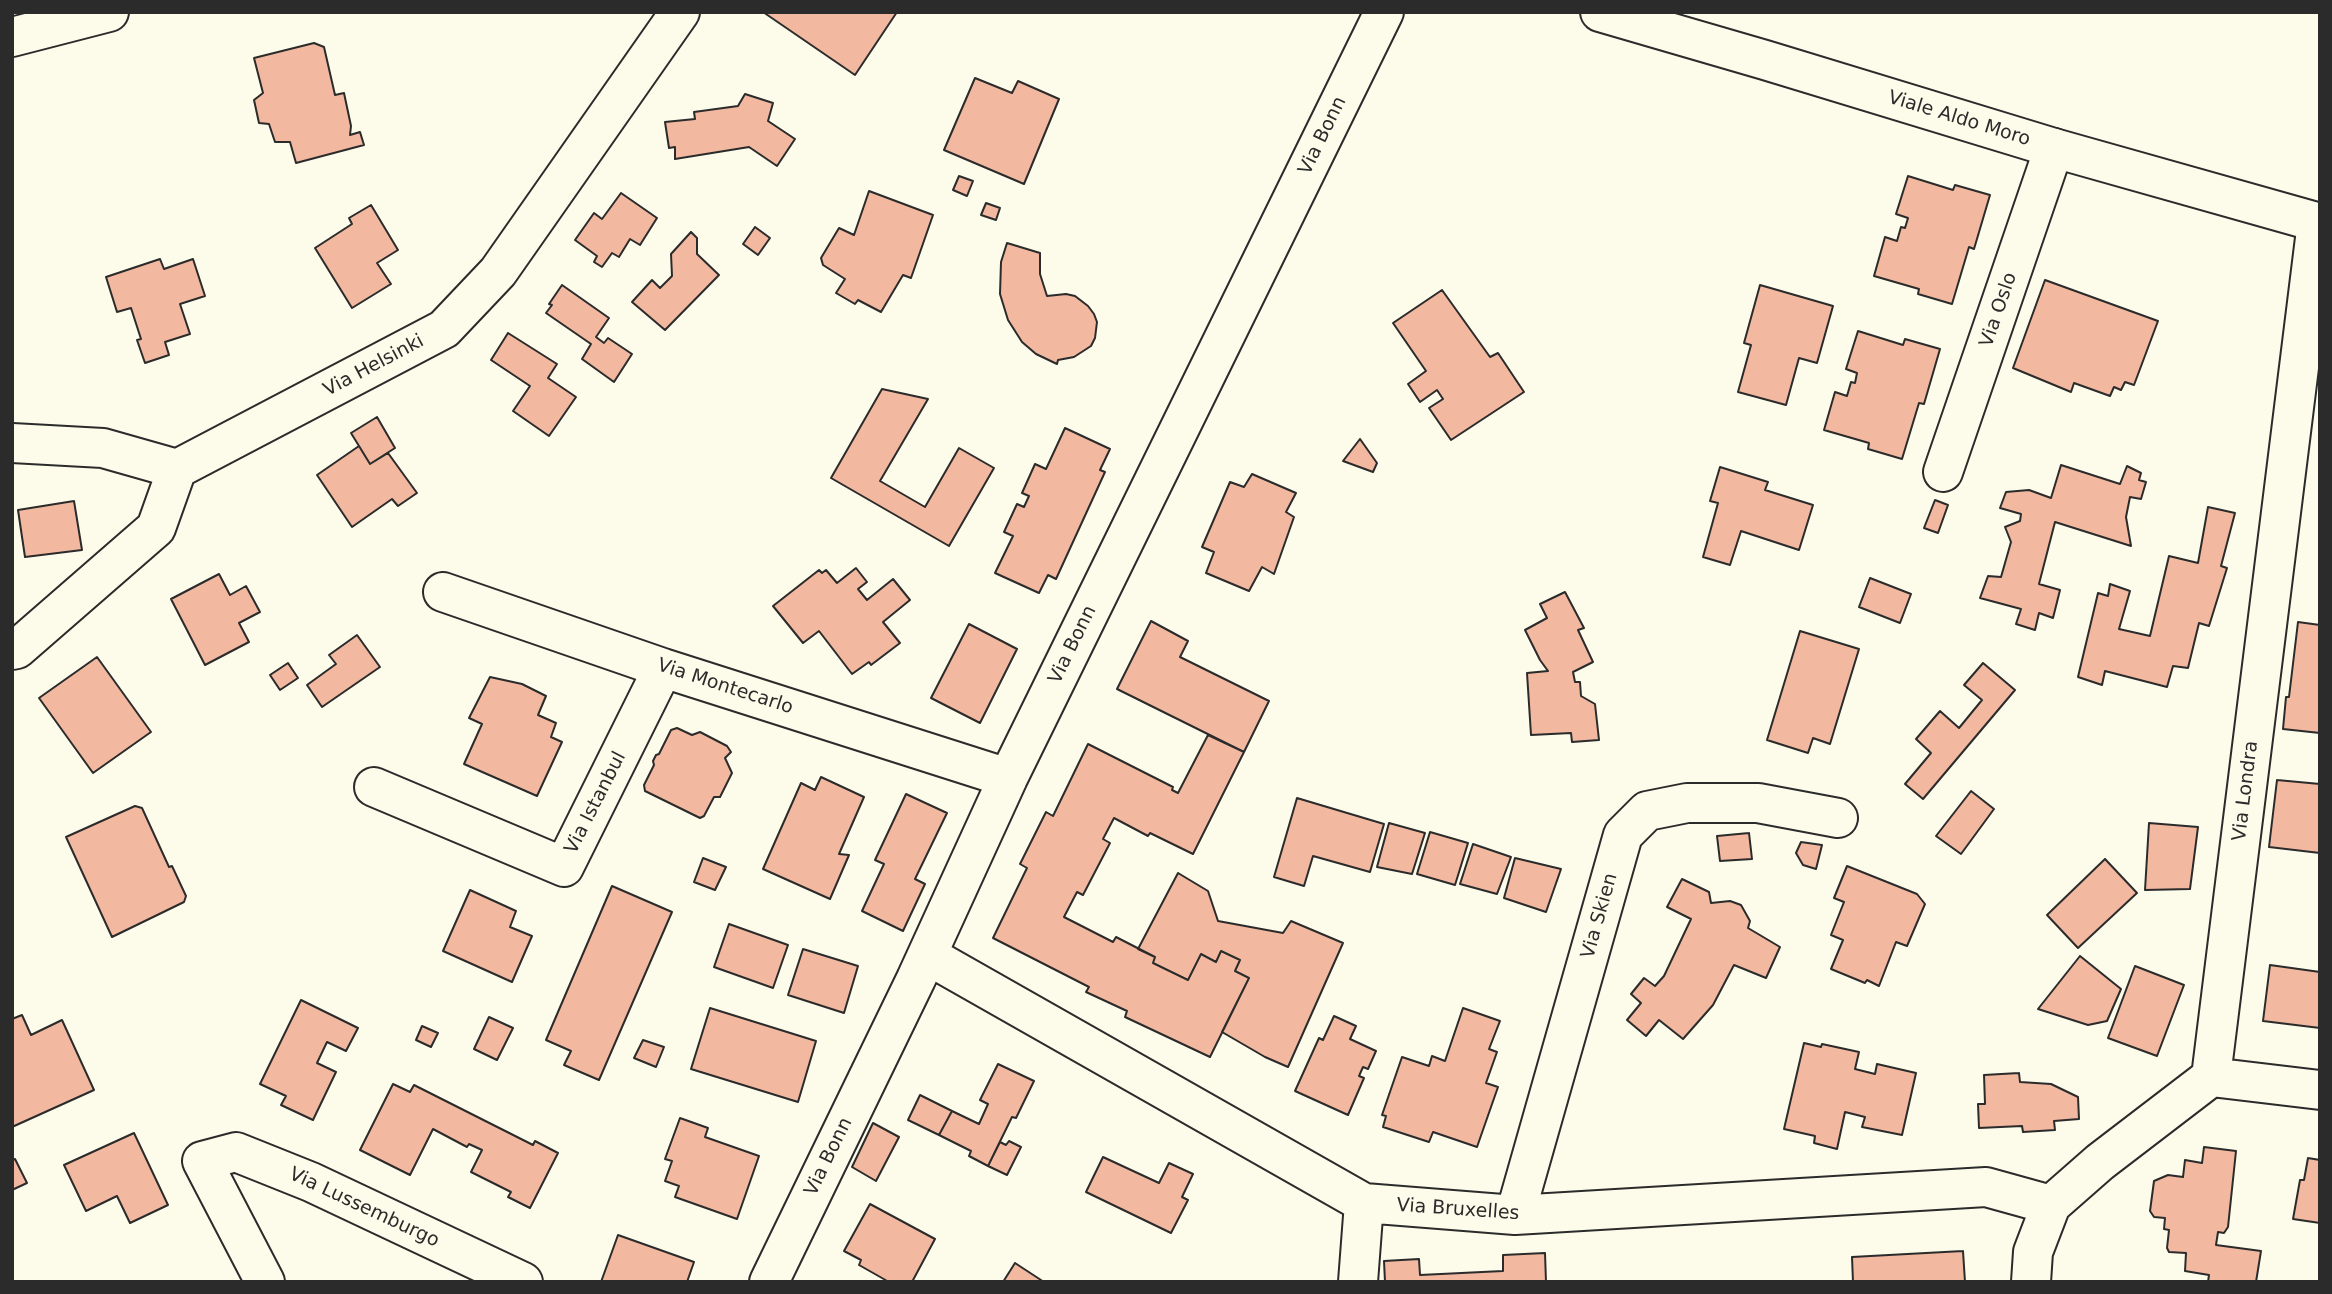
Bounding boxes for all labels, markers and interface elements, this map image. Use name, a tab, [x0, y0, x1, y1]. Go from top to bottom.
street label: Viale Aldo Moro	[1885, 87, 2033, 151]
street label: Via Bonn	[1294, 93, 1352, 179]
street label: Via Oslo	[1976, 270, 2022, 350]
street label: Via Helsinki	[320, 330, 428, 402]
street label: Via Bonn	[1044, 602, 1102, 688]
street label: Via Montecarlo	[654, 654, 796, 720]
street label: Via Londra	[2229, 739, 2263, 843]
street label: Via Istanbul	[561, 748, 631, 858]
street label: Via Skien	[1577, 871, 1623, 961]
street label: Via Bonn	[800, 1114, 858, 1200]
street label: Via Lussemburgo	[285, 1163, 443, 1253]
street label: Via Bruxelles	[1396, 1194, 1520, 1226]

